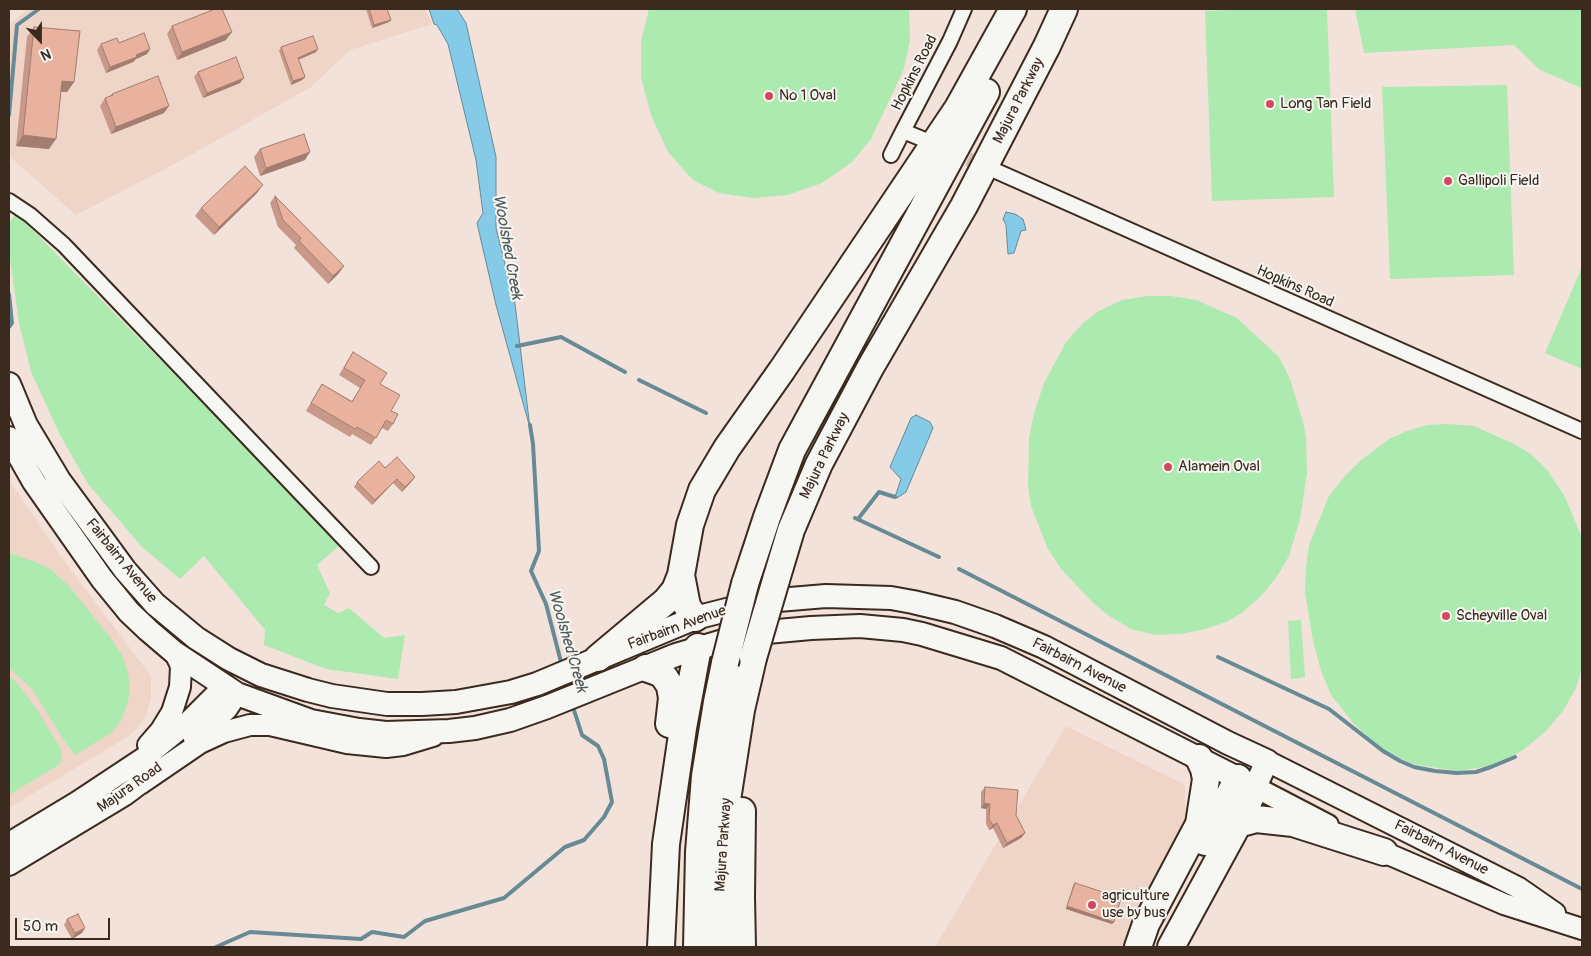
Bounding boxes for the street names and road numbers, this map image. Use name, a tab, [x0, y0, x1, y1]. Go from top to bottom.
street label: Hopkins Road	[888, 32, 942, 114]
street label: Majura Parkway	[990, 55, 1048, 147]
street label: Hopkins Road	[1254, 262, 1336, 312]
street label: Majura Parkway	[796, 410, 854, 502]
street label: Fairbairn Avenue	[81, 515, 161, 607]
street label: Fairbairn Avenue	[625, 602, 729, 654]
street label: Fairbairn Avenue	[1029, 635, 1129, 697]
street label: Majura Road	[94, 759, 166, 817]
street label: Majura Parkway	[712, 798, 736, 892]
street label: Fairbairn Avenue	[1391, 817, 1491, 879]

